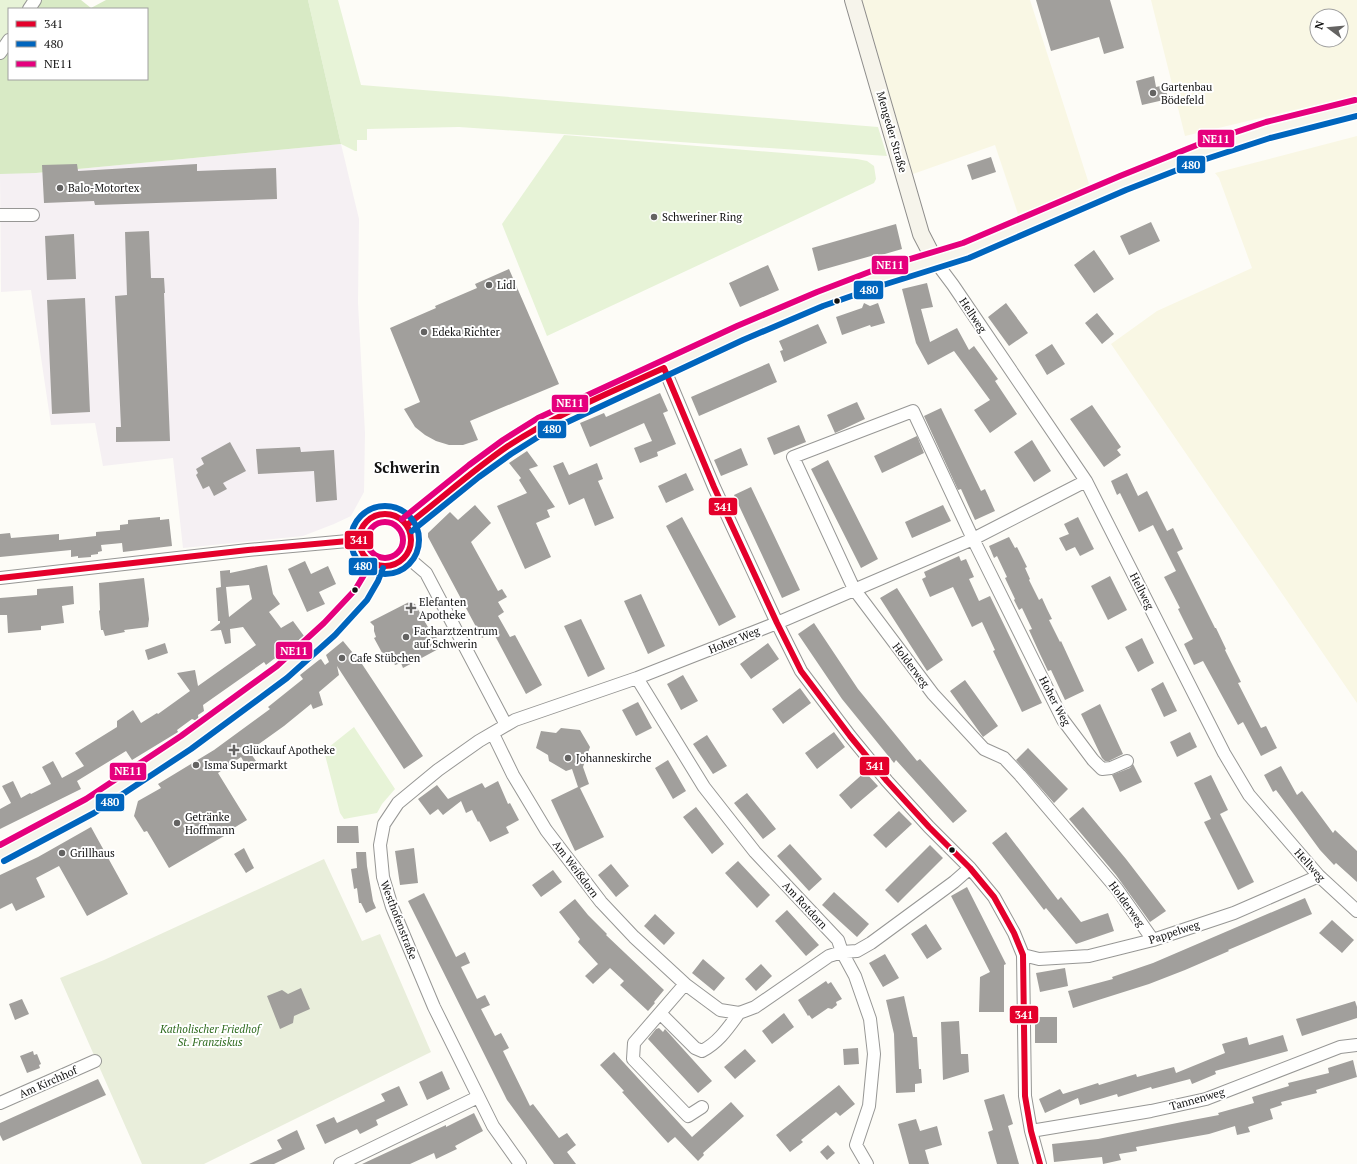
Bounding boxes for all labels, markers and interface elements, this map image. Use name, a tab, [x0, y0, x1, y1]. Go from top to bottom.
legend	[8, 8, 148, 80]
north arrow	[1309, 8, 1349, 48]
text: 341	[44, 16, 63, 31]
text: N	[1312, 19, 1327, 31]
text: 480	[44, 36, 63, 51]
text: NE11	[44, 56, 73, 71]
place label: Gartenbau Bödefeld	[1161, 80, 1213, 107]
marker: Gartenbau Bödefeld	[1148, 88, 1158, 98]
street label: Mengeder Straße	[874, 90, 910, 175]
line badge: NE11	[1197, 129, 1235, 148]
text: NE11	[1202, 132, 1230, 146]
line badge: 480	[1176, 155, 1206, 174]
text: 480	[1182, 158, 1200, 172]
place label: Balo-Motortex	[68, 181, 140, 195]
marker: Balo-Motortex	[55, 183, 65, 193]
place label: Schweriner Ring	[662, 210, 742, 224]
marker: Schweriner Ring	[649, 212, 659, 222]
line badge: NE11	[871, 255, 909, 275]
text: NE11	[876, 258, 904, 272]
place label: Lidl	[497, 278, 516, 292]
marker: Lidl	[484, 280, 494, 290]
line badge: 480	[853, 280, 884, 300]
text: 480	[860, 283, 878, 297]
street label: Hellweg	[956, 295, 990, 335]
unlabelled marker	[832, 296, 842, 306]
place label: Edeka Richter	[432, 325, 500, 339]
marker: Edeka Richter	[419, 327, 429, 337]
line badge: NE11	[551, 394, 589, 413]
text: NE11	[556, 396, 584, 410]
line badge: 480	[537, 420, 567, 439]
text: 480	[543, 422, 561, 436]
district label: Schwerin	[374, 457, 440, 477]
line badge: 341	[708, 497, 738, 516]
text: 341	[714, 500, 732, 514]
line badge: 341	[344, 530, 374, 550]
text: 341	[350, 533, 368, 547]
line badge: 480	[348, 557, 378, 576]
text: 480	[354, 559, 372, 573]
street label: Hellweg	[1127, 570, 1157, 612]
unlabelled marker	[350, 585, 360, 595]
place label: Elefanten Apotheke	[419, 595, 467, 622]
marker: Elefanten Apotheke	[406, 603, 416, 613]
street label: Hoher Weg	[706, 623, 762, 657]
place label: Facharztzentrum auf Schwerin	[414, 624, 498, 651]
marker: Facharztzentrum auf Schwerin	[401, 632, 411, 642]
street label: Holderweg	[890, 640, 933, 690]
line badge: NE11	[275, 641, 313, 660]
text: NE11	[280, 644, 308, 658]
place label: Cafe Stübchen	[350, 651, 421, 665]
marker: Cafe Stübchen	[337, 653, 347, 663]
street label: Hoher Weg	[1036, 674, 1074, 728]
place label: Glückauf Apotheke	[242, 743, 335, 757]
marker: Glückauf Apotheke	[229, 745, 239, 755]
place label: Johanneskirche	[576, 751, 652, 765]
marker: Johanneskirche	[563, 753, 573, 763]
line badge: 341	[859, 756, 890, 776]
place label: Isma Supermarkt	[204, 758, 288, 772]
text: 341	[866, 759, 884, 773]
marker: Isma Supermarkt	[191, 760, 201, 770]
line badge: NE11	[109, 762, 147, 781]
text: NE11	[114, 764, 142, 778]
line badge: 480	[95, 793, 125, 812]
text: 480	[101, 795, 119, 809]
place label: Getränke Hoffmann	[185, 810, 235, 837]
marker: Getränke Hoffmann	[172, 818, 182, 828]
street label: Am Weißdorn	[550, 838, 602, 901]
unlabelled marker	[947, 845, 957, 855]
place label: Grillhaus	[70, 846, 115, 860]
street label: Hellweg	[1292, 846, 1329, 884]
marker: Grillhaus	[57, 848, 67, 858]
street label: Am Rotdorn	[780, 878, 831, 932]
street label: Westhofenstraße	[378, 879, 421, 962]
street label: Holderweg	[1106, 879, 1148, 930]
street label: Pappelweg	[1147, 917, 1201, 947]
line badge: 341	[1009, 1005, 1039, 1024]
text: 341	[1015, 1008, 1033, 1022]
park label: Katholischer Friedhof St. Franziskus	[159, 1022, 263, 1049]
street label: Am Kirchhof	[17, 1062, 80, 1101]
street label: Tannenweg	[1168, 1084, 1226, 1113]

